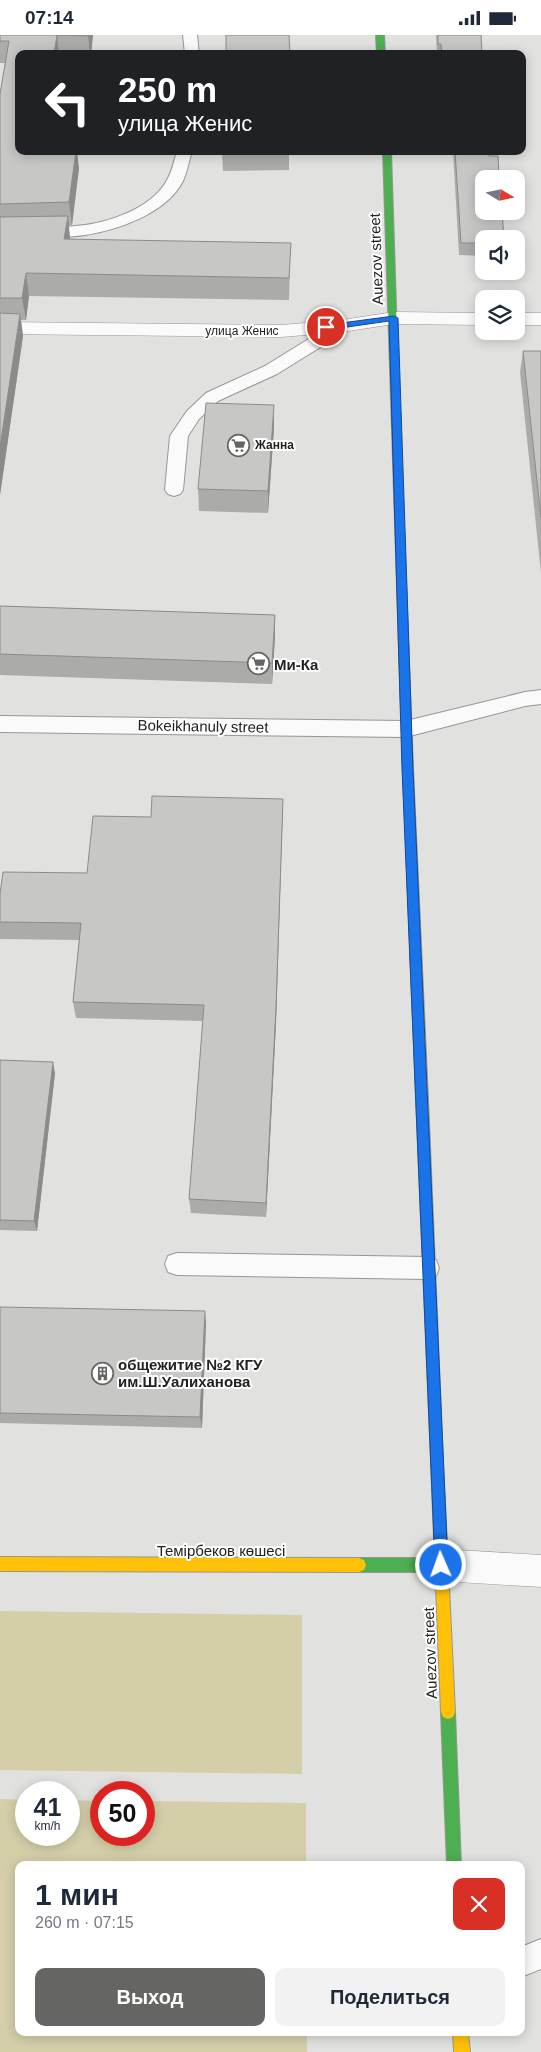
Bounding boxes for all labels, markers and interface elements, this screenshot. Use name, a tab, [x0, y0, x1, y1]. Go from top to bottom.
text: 07:14	[25, 7, 74, 28]
icon: left	[35, 70, 100, 135]
text: 250 m	[118, 70, 217, 109]
text: улица Женис	[118, 111, 252, 136]
north arrow	[475, 170, 525, 220]
map controls	[475, 170, 525, 340]
street label: Auezov street	[366, 212, 386, 305]
button: sound	[475, 230, 525, 280]
button: layers	[475, 290, 525, 340]
pin	[305, 306, 347, 348]
icon: arrive	[312, 313, 340, 341]
street label: улица Женис	[205, 324, 279, 338]
supermarket icon: Жанна	[227, 433, 251, 457]
place label: Жанна	[254, 438, 294, 452]
supermarket icon: Ми-Ка	[246, 652, 270, 676]
place label: Ми-Ка	[274, 656, 319, 673]
street label: Bokeikhanuly street	[137, 716, 269, 736]
place label: общежитие №2 КГУ им.Ш.Уалиханова	[118, 1356, 263, 1390]
building icon: общежитие №2 КГУ им.Ш.Уалиханова	[90, 1361, 114, 1385]
position arrow	[414, 1538, 466, 1590]
street label: Темірбеков көшесі	[157, 1542, 285, 1559]
street label: Auezov street	[420, 1606, 440, 1699]
speed limit sign: 50	[90, 1781, 155, 1846]
text: 41	[34, 1793, 61, 1821]
text: km/h	[34, 1819, 61, 1833]
text: 1 мин	[35, 1878, 119, 1911]
button: close	[453, 1878, 505, 1930]
text: 260 m · 07:15	[35, 1914, 134, 1931]
button: Выход	[35, 1968, 265, 2026]
button: Поделиться	[275, 1968, 505, 2026]

